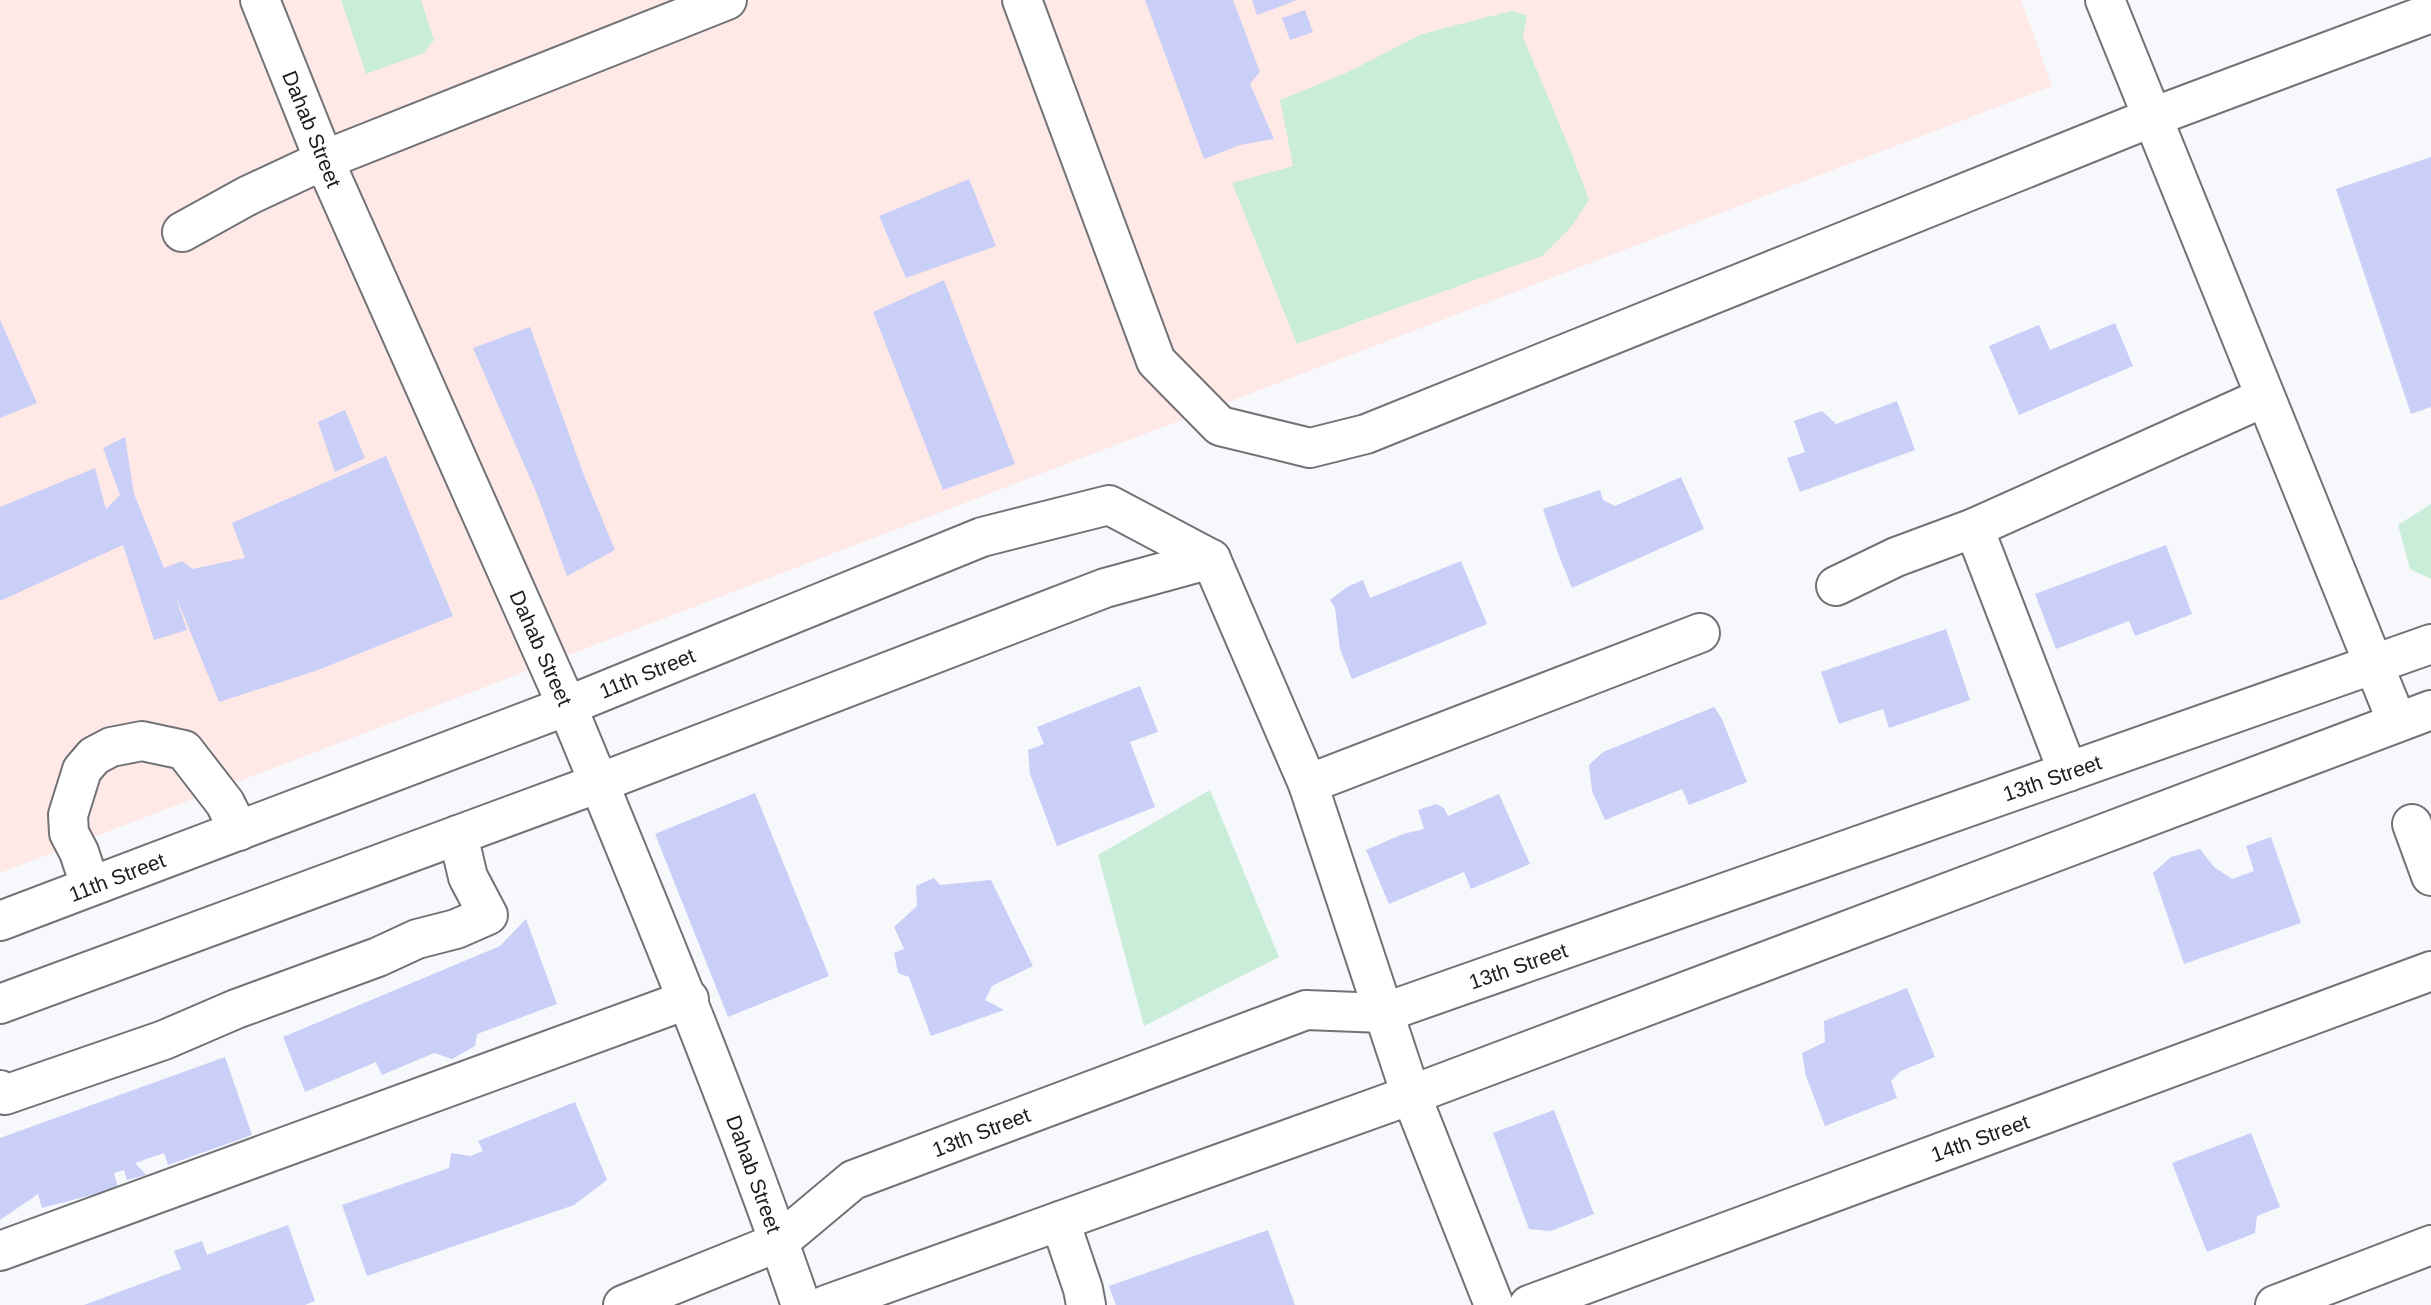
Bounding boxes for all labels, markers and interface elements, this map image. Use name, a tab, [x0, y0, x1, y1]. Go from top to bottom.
street label: Dahab Street	[278, 67, 346, 191]
street label: Dahab Street	[505, 587, 577, 709]
street label: 11th Street	[596, 643, 698, 703]
street label: 13th Street	[2000, 750, 2104, 806]
street label: 11th Street	[66, 848, 168, 906]
street label: 13th Street	[1466, 938, 1570, 994]
street label: 13th Street	[929, 1103, 1033, 1161]
street label: 14th Street	[1928, 1110, 2032, 1166]
street label: Dahab Street	[722, 1112, 786, 1236]

